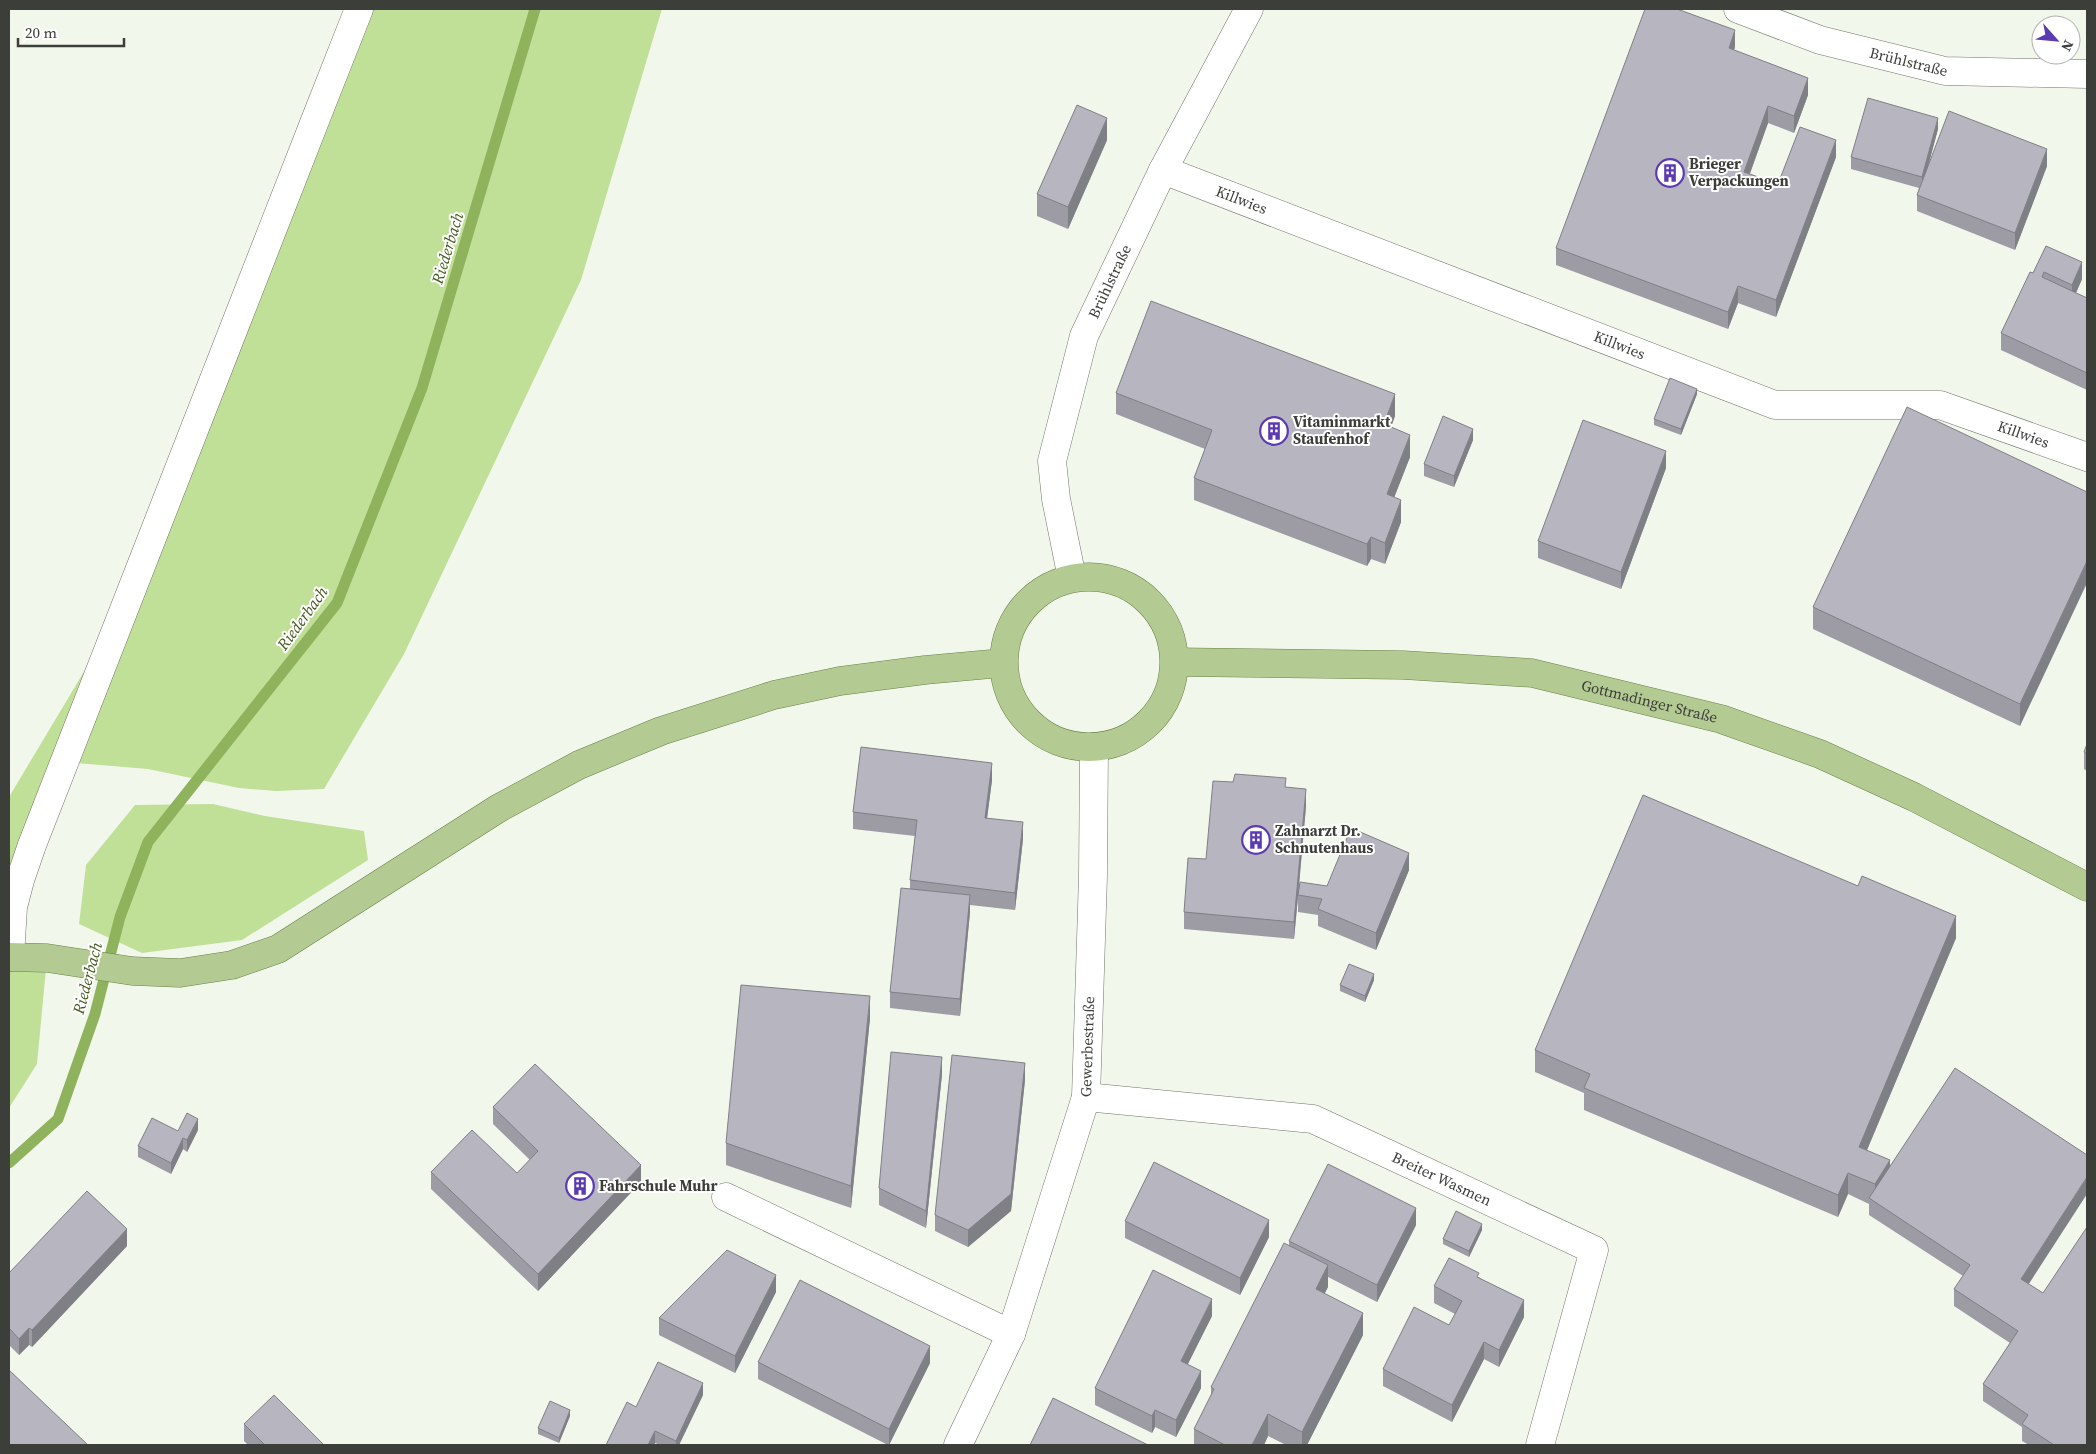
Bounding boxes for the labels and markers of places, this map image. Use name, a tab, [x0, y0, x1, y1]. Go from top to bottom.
place label: Brieger Verpackungen	[1689, 153, 1789, 191]
building icon: Brieger Verpackungen	[1655, 158, 1685, 188]
place label: Vitaminmarkt Staufenhof	[1293, 411, 1391, 449]
building icon: Vitaminmarkt Staufenhof	[1259, 416, 1289, 446]
place label: Zahnarzt Dr. Schnutenhaus	[1275, 820, 1373, 858]
building icon: Zahnarzt Dr. Schnutenhaus	[1241, 825, 1271, 855]
building icon: Fahrschule Muhr	[565, 1171, 595, 1201]
place label: Fahrschule Muhr	[599, 1175, 718, 1196]

